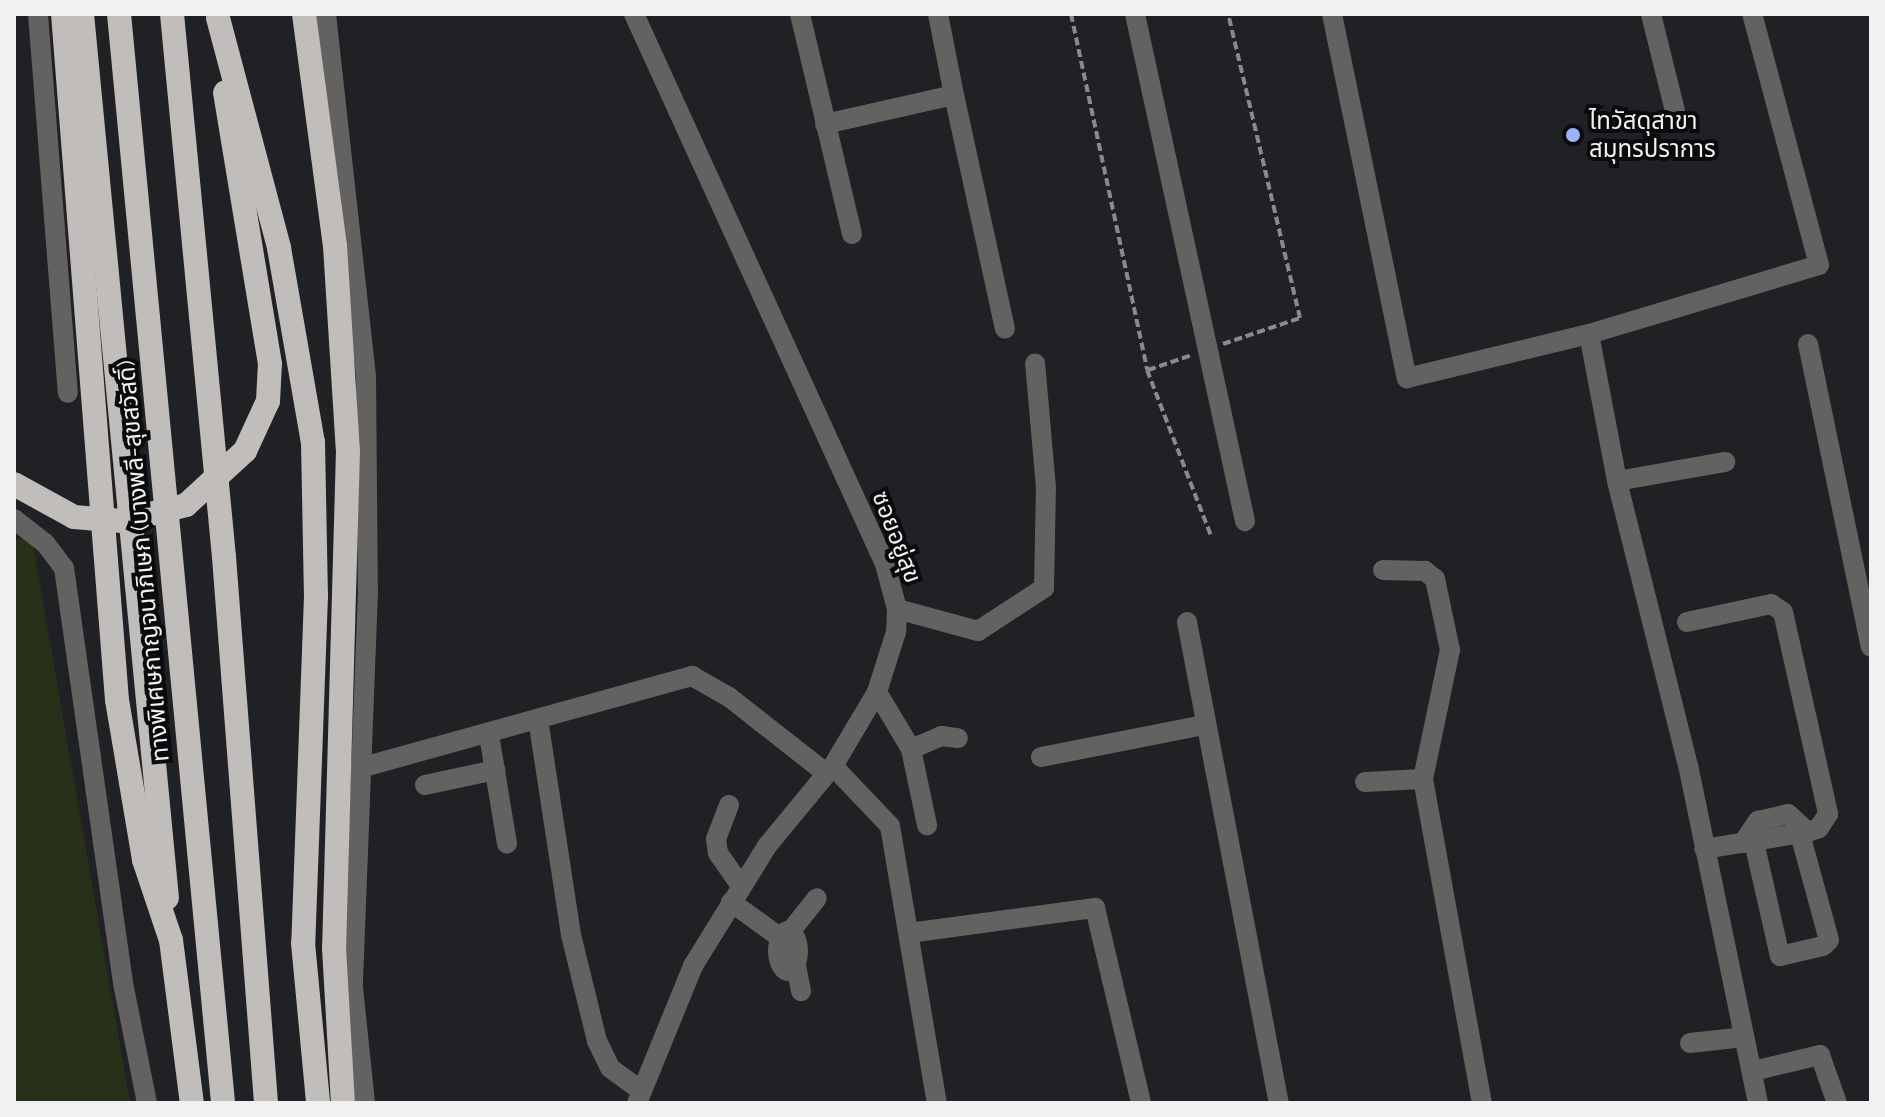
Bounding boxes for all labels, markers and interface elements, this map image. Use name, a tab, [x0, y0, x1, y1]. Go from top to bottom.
place label: ไทวัสดุสาขา สมุทรปราการ	[1589, 107, 1716, 163]
marker: ไทวัสดุสาขา สมุทรปราการ	[1564, 126, 1582, 144]
street label: ทางพิเศษกาญจนาภิเษก (บางพลี-สุขสวัสดิ์)	[111, 359, 175, 763]
street label: ซอยอยู่สุข	[866, 487, 928, 587]

